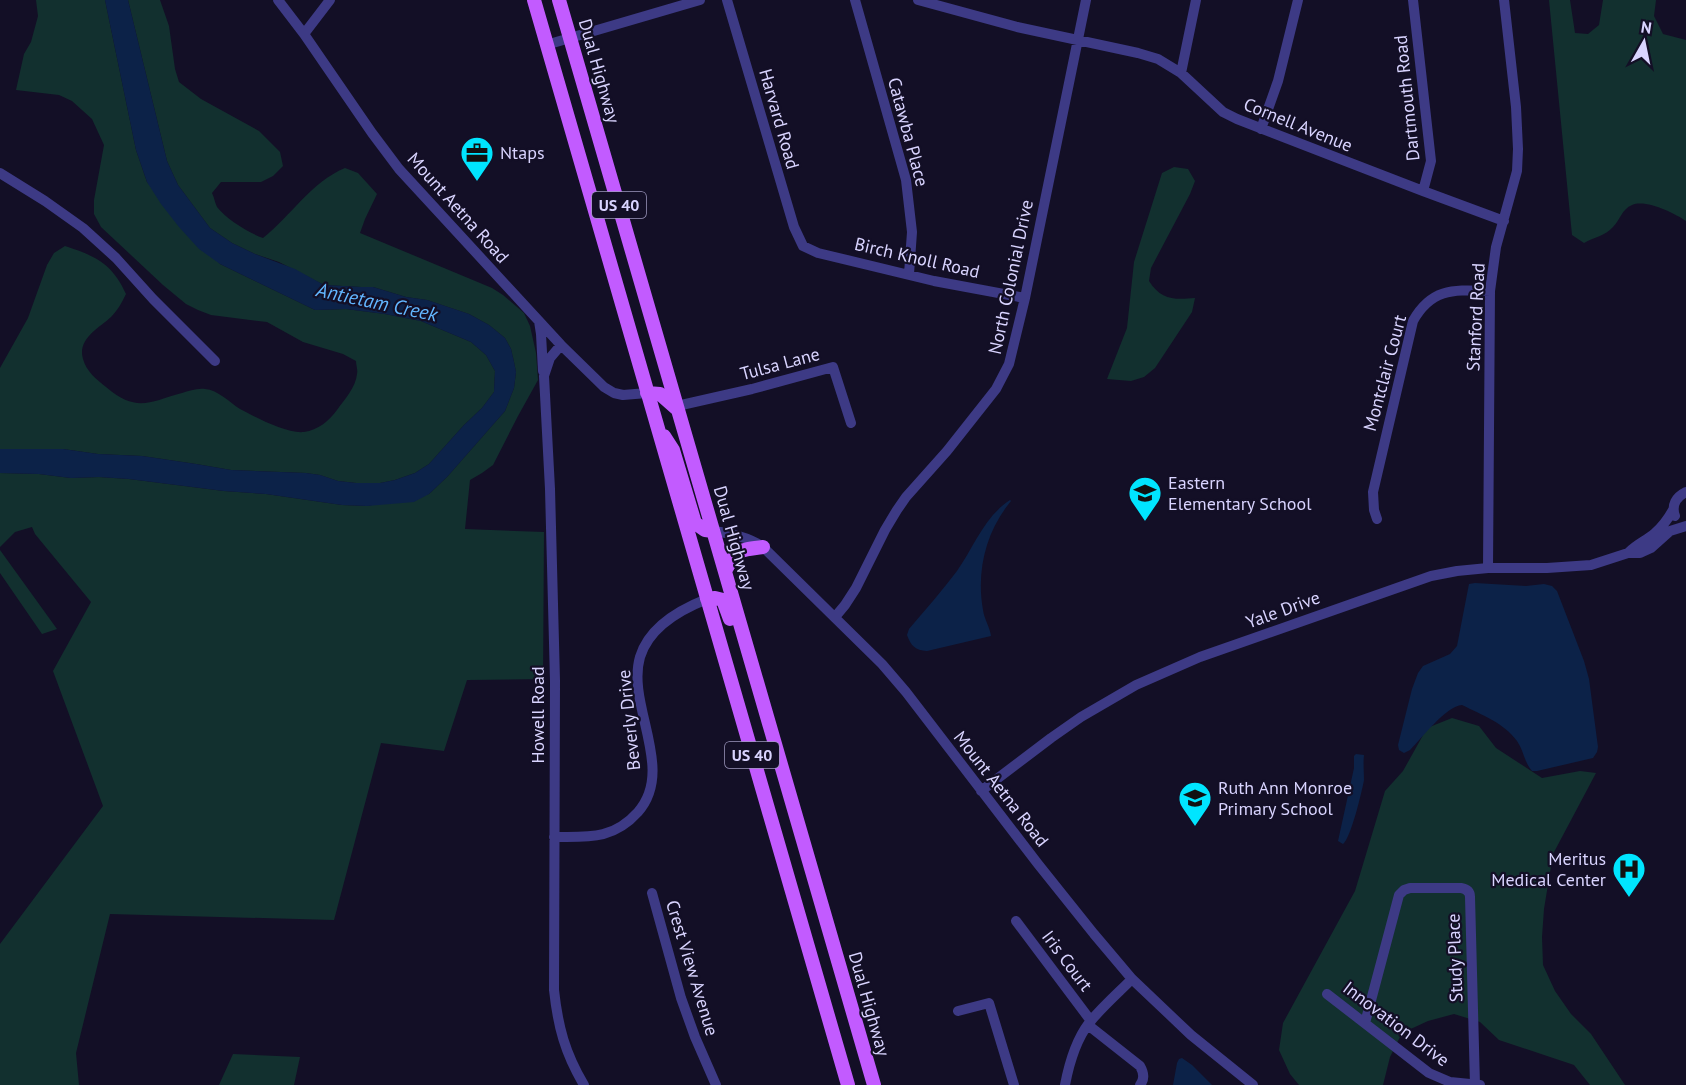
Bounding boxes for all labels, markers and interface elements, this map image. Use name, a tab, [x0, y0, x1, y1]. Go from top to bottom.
north arrow	[1614, 12, 1674, 72]
street label: Dual Highway	[574, 16, 626, 126]
text: N	[1640, 16, 1653, 38]
street label: Dartmouth Road	[1388, 34, 1425, 162]
street label: Harvard Road	[754, 66, 805, 172]
street label: Catawba Place	[883, 75, 934, 189]
street label: Cornell Avenue	[1240, 92, 1356, 157]
office icon: Ntaps	[459, 135, 495, 182]
place label: Ntaps	[500, 141, 544, 164]
street label: Mount Aetna Road	[403, 148, 514, 268]
road number: US 40	[592, 192, 646, 218]
street label: North Colonial Drive	[983, 198, 1038, 356]
street label: Birch Knoll Road	[852, 232, 982, 283]
street label: Stanford Road	[1461, 262, 1490, 372]
water label: Antietam Creek	[313, 276, 441, 328]
street label: Montclair Court	[1358, 312, 1411, 434]
street label: Tulsa Lane	[738, 342, 822, 385]
place label: Eastern Elementary School	[1168, 471, 1312, 515]
school or university icon: Eastern Elementary School	[1127, 475, 1163, 522]
street label: Dual Highway	[709, 483, 761, 593]
street label: Yale Drive	[1243, 586, 1323, 634]
street label: Howell Road	[526, 666, 549, 764]
street label: Beverly Drive	[612, 669, 645, 772]
street label: Mount Aetna Road	[949, 726, 1054, 851]
road number: US 40	[725, 742, 779, 768]
place label: Ruth Ann Monroe Primary School	[1218, 776, 1352, 820]
school or university icon: Ruth Ann Monroe Primary School	[1177, 780, 1213, 827]
place label: Meritus Medical Center	[1491, 847, 1606, 891]
hospital icon: Meritus Medical Center	[1611, 851, 1647, 898]
street label: Crest View Avenue	[661, 897, 724, 1038]
street label: Study Place	[1441, 913, 1468, 1003]
street label: Iris Court	[1037, 926, 1098, 996]
street label: Dual Highway	[844, 949, 896, 1059]
street label: Innovation Drive	[1338, 976, 1454, 1071]

